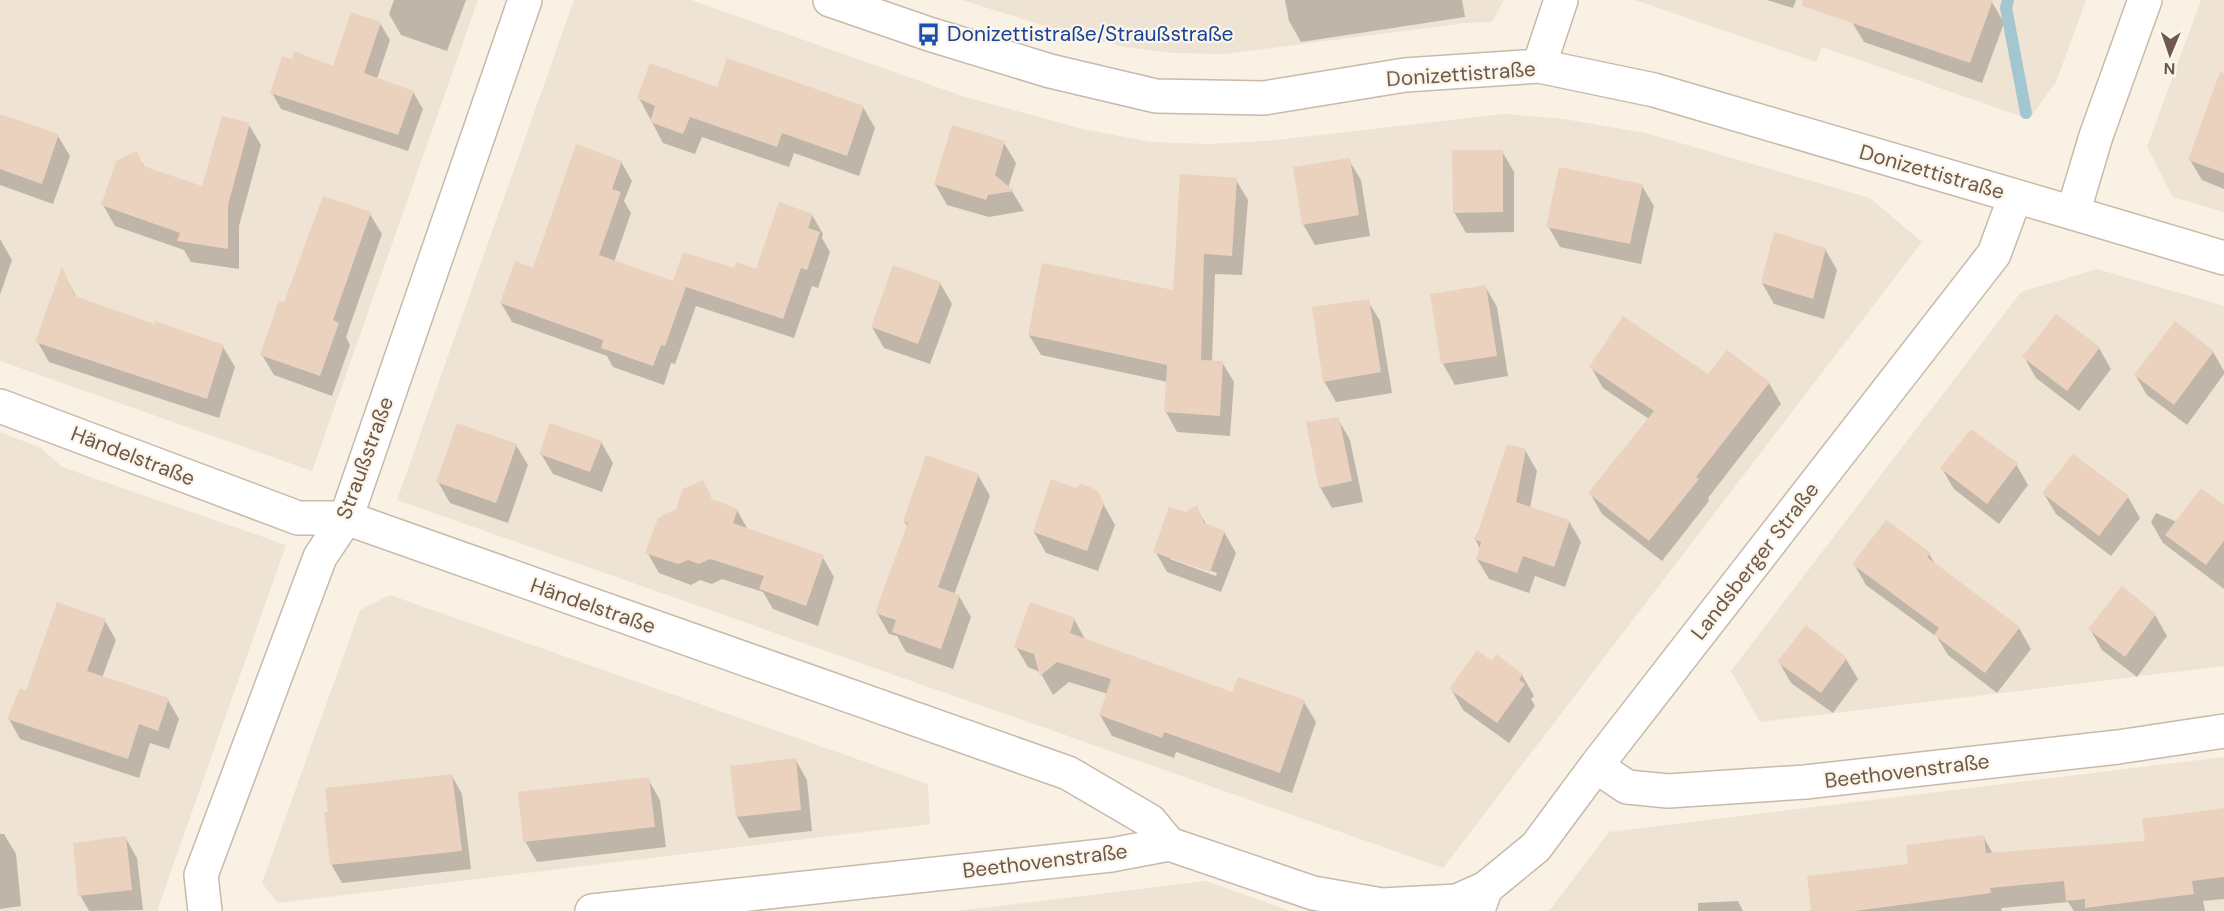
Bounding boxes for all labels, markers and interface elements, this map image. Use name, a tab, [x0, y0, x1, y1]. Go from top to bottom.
place label: Donizettistraße/Straußstraße	[947, 20, 1234, 48]
bus stop icon: Donizettistraße/Straußstraße	[916, 21, 942, 47]
north arrow	[2140, 24, 2200, 84]
street label: Donizettistraße	[1385, 55, 1537, 93]
text: N	[2163, 58, 2176, 79]
street label: Donizettistraße	[1856, 138, 2008, 206]
street label: Straußstraße	[330, 393, 400, 523]
street label: Händelstraße	[67, 420, 199, 492]
street label: Landsberger Straße	[1685, 476, 1825, 645]
street label: Händelstraße	[527, 572, 659, 641]
street label: Beethovenstraße	[1823, 747, 1991, 795]
street label: Beethovenstraße	[961, 837, 1129, 885]

